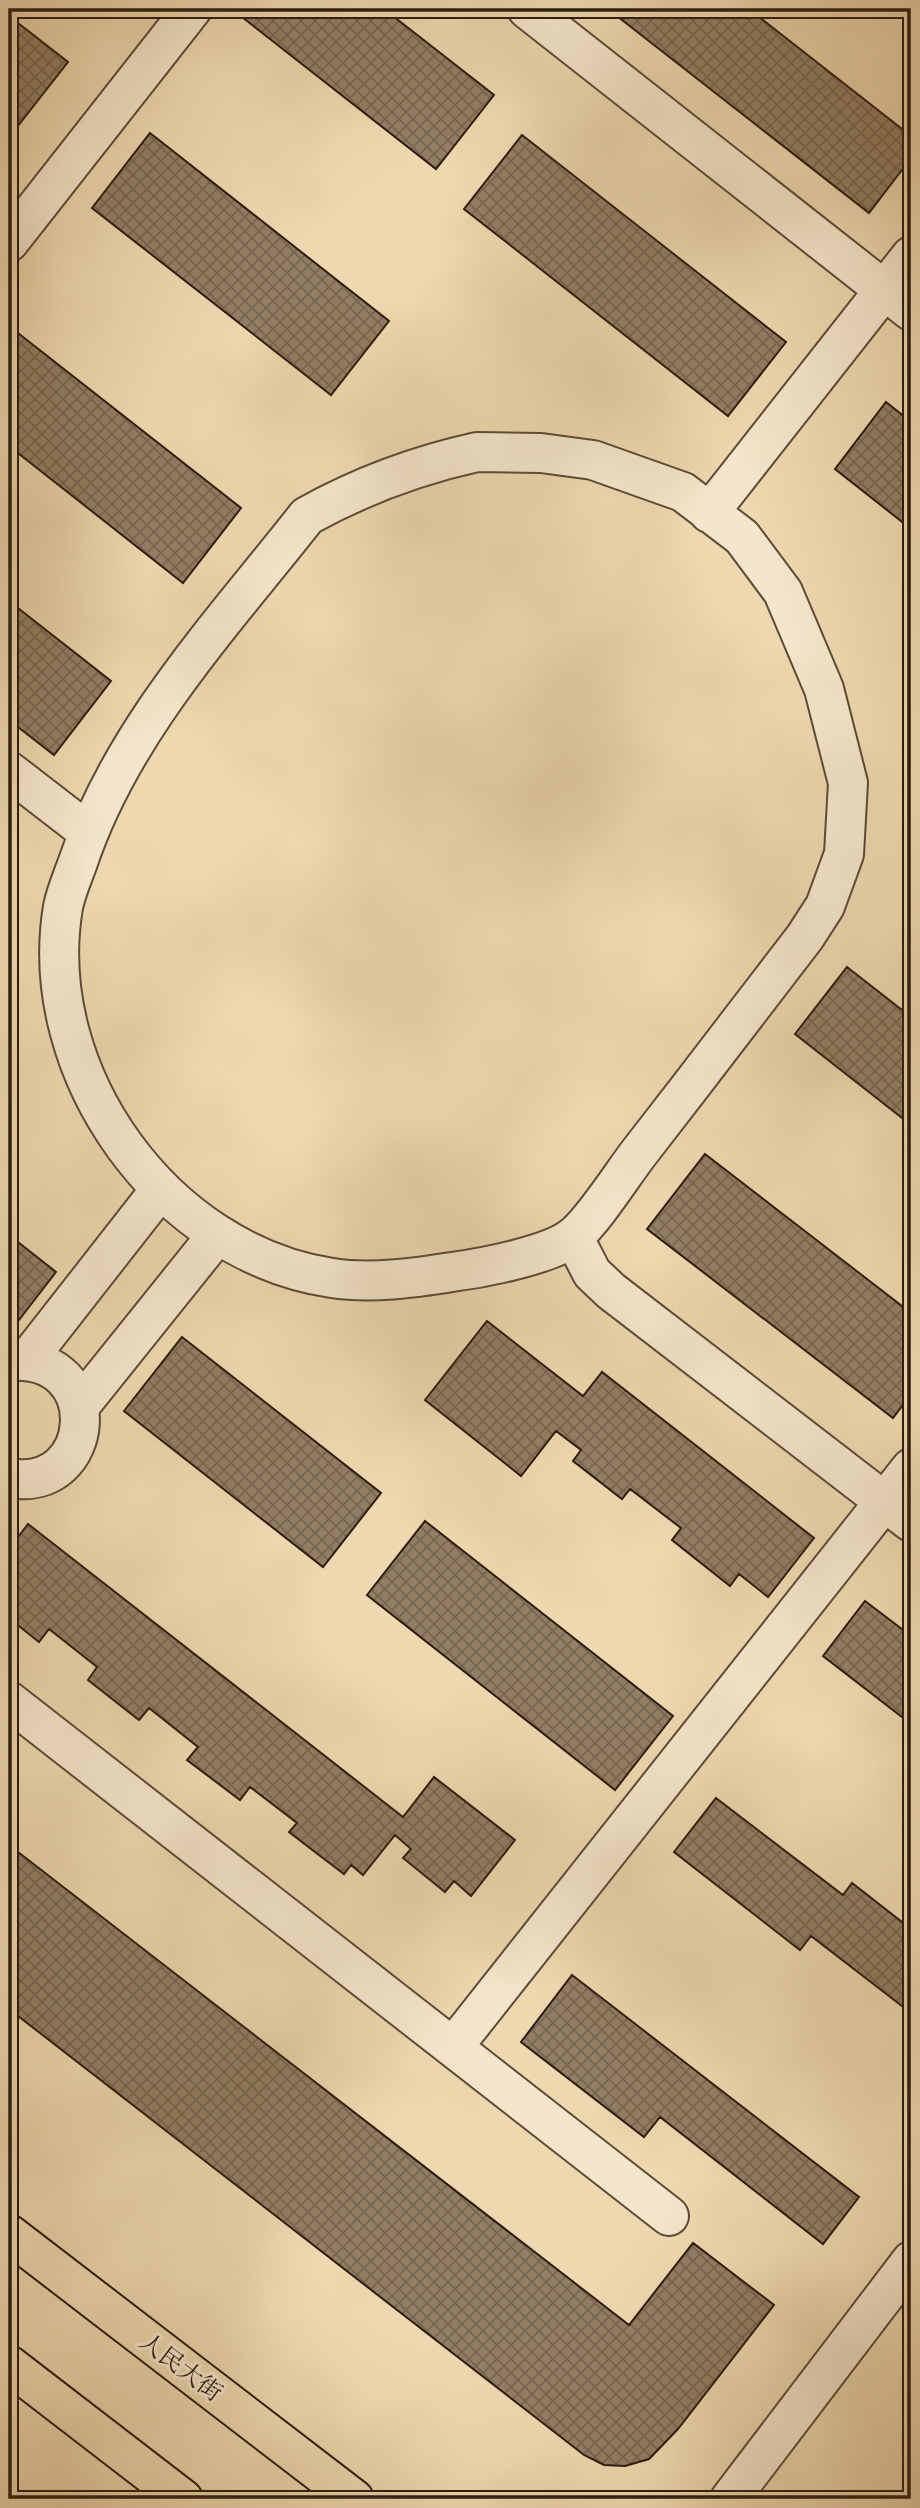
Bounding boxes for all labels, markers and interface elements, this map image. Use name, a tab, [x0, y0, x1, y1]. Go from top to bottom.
street label: 人民大街	[133, 2325, 229, 2409]

